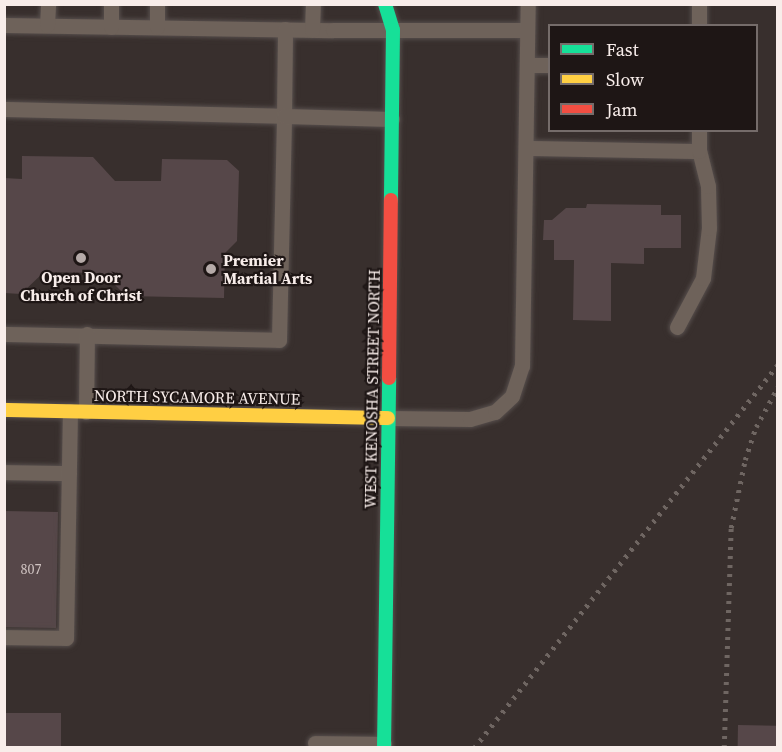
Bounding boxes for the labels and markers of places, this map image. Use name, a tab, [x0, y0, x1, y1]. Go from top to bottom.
place label: Premier Martial Arts	[223, 250, 312, 288]
marker: Open Door Church of Christ	[74, 251, 88, 265]
marker: Premier Martial Arts	[204, 262, 218, 276]
place label: Open Door Church of Christ	[20, 267, 142, 305]

